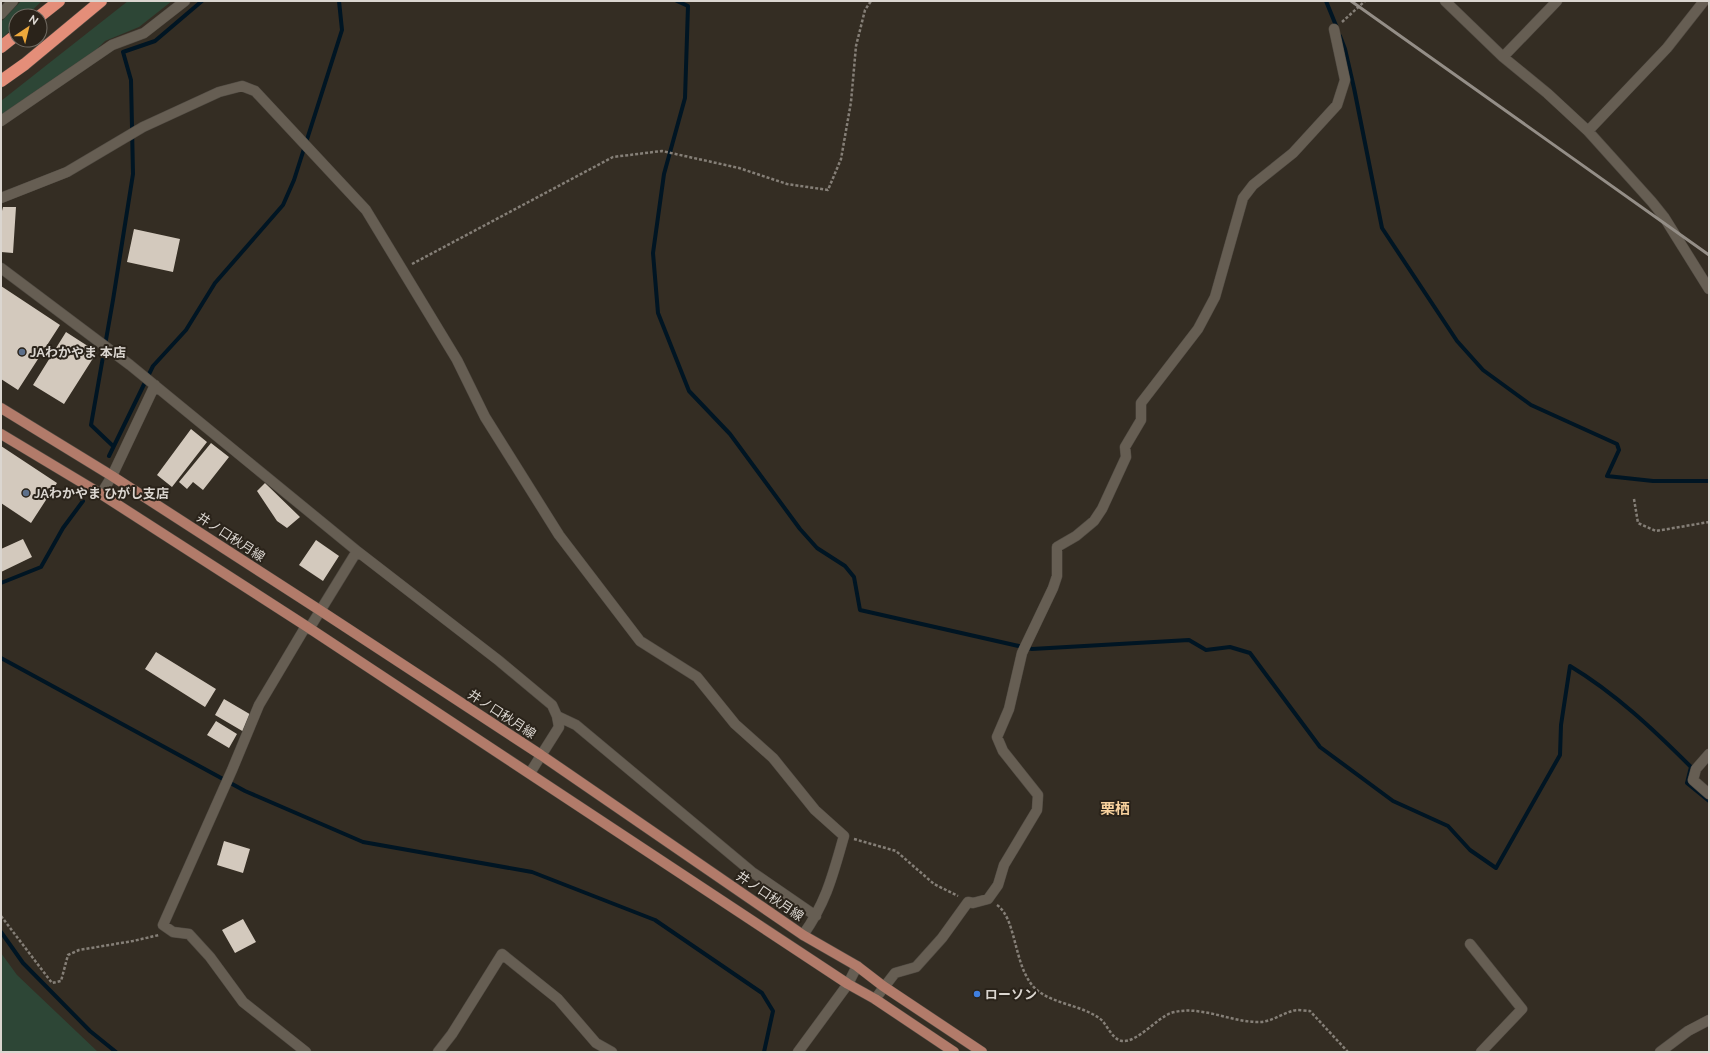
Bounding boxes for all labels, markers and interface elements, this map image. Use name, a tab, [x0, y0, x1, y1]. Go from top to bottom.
north arrow	[8, 8, 48, 48]
text: N	[26, 12, 41, 28]
place label: JAわかやま 本店	[30, 345, 126, 360]
marker: JAわかやま 本店	[17, 347, 27, 357]
place label: JAわかやま ひがし支店	[34, 486, 169, 501]
marker: JAわかやま ひがし支店	[21, 488, 31, 498]
street label: 井ノ口秋月線	[194, 509, 268, 565]
street label: 井ノ口秋月線	[465, 686, 539, 742]
district label: 栗栖	[1100, 800, 1130, 818]
street label: 井ノ口秋月線	[733, 868, 807, 924]
place label: ローソン	[985, 987, 1037, 1002]
marker: ローソン	[972, 989, 982, 999]

